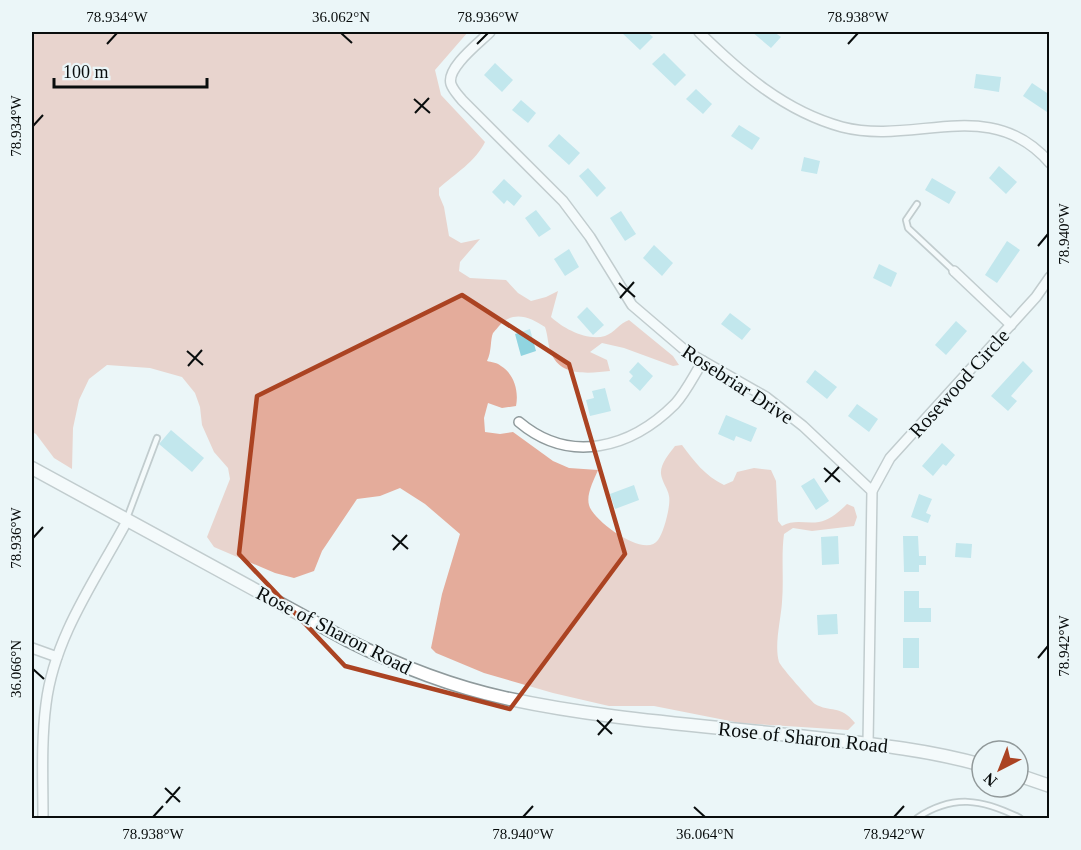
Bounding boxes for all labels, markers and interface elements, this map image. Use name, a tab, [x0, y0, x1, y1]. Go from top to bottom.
text: 78.934°W	[86, 9, 149, 25]
text: 36.062°N	[312, 9, 370, 25]
text: 78.936°W	[457, 9, 520, 25]
text: 78.938°W	[827, 9, 890, 25]
scale bar	[54, 51, 207, 89]
text: 100 m	[63, 62, 109, 82]
text: 78.934°W	[8, 94, 24, 157]
text: 78.940°W	[1056, 202, 1072, 265]
street label: Rosewood Circle	[905, 324, 1014, 442]
street label: Rosebriar Drive	[678, 340, 798, 428]
text: 78.936°W	[8, 506, 24, 569]
street label: Rose of Sharon Road	[253, 581, 415, 679]
text: 78.942°W	[1056, 614, 1072, 677]
text: 36.066°N	[8, 640, 24, 698]
street label: Rose of Sharon Road	[717, 717, 889, 757]
north arrow	[970, 739, 1030, 799]
text: N	[980, 769, 1000, 790]
text: 78.938°W	[122, 826, 185, 842]
text: 78.940°W	[492, 826, 555, 842]
text: 36.064°N	[676, 826, 734, 842]
text: 78.942°W	[863, 826, 926, 842]

